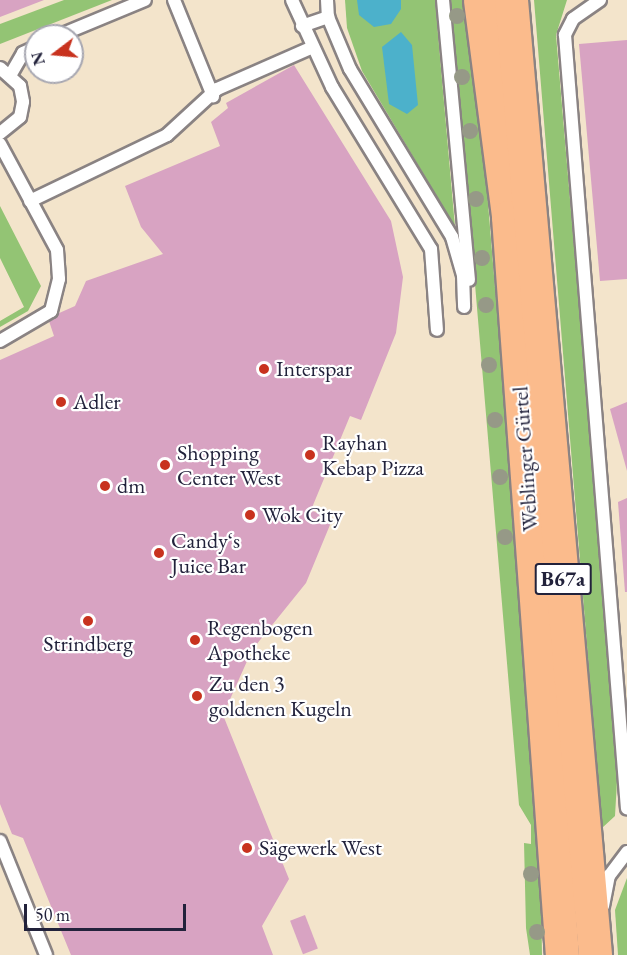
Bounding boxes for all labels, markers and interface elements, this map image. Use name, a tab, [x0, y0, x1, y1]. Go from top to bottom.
north arrow	[24, 24, 84, 84]
text: N	[26, 49, 50, 68]
place label: Interspar	[276, 356, 352, 382]
marker: Interspar	[257, 362, 271, 376]
street label: Weblinger Gürtel	[507, 386, 543, 532]
place label: Adler	[73, 389, 121, 415]
marker: Adler	[54, 395, 68, 409]
place label: Rayhan Kebap Pizza	[322, 429, 424, 481]
place label: Shopping Center West	[177, 439, 281, 490]
marker: Rayhan Kebap Pizza	[303, 448, 317, 462]
marker: Shopping Center West	[158, 458, 172, 472]
place label: dm	[117, 473, 145, 499]
marker: dm	[98, 479, 112, 493]
place label: Wok City	[262, 502, 343, 528]
marker: Wok City	[243, 508, 257, 522]
place label: Candy‘s Juice Bar	[171, 527, 246, 578]
marker: Candy‘s Juice Bar	[152, 546, 166, 560]
road number: B67a	[534, 561, 592, 597]
marker: Strindberg	[81, 614, 95, 628]
place label: Regenbogen Apotheke	[207, 614, 313, 666]
place label: Strindberg	[43, 631, 133, 657]
marker: Regenbogen Apotheke	[188, 633, 202, 647]
place label: Zu den 3 goldenen Kugeln	[209, 670, 352, 722]
marker: Zu den 3 goldenen Kugeln	[190, 689, 204, 703]
place label: Sägewerk West	[259, 835, 382, 861]
marker: Sägewerk West	[240, 841, 254, 855]
scale bar	[27, 892, 189, 930]
text: 50 m	[35, 903, 70, 926]

